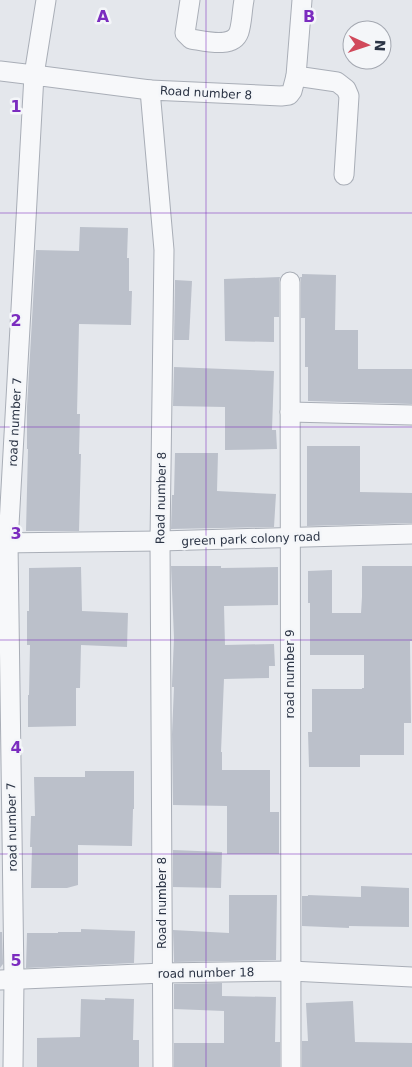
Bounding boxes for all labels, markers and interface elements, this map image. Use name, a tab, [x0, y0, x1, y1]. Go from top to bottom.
text: A	[97, 7, 110, 26]
text: B	[303, 7, 315, 26]
north arrow	[342, 20, 392, 70]
text: N	[372, 39, 388, 52]
street label: Road number 8	[160, 84, 252, 102]
text: 1	[10, 97, 22, 116]
text: 2	[10, 311, 22, 330]
street label: road number 7	[6, 377, 24, 467]
street label: Road number 8	[153, 452, 169, 544]
text: 3	[10, 524, 22, 543]
street label: green park colony road	[181, 530, 321, 548]
street label: road number 9	[283, 629, 297, 719]
text: 4	[10, 738, 22, 757]
street label: road number 7	[4, 782, 20, 872]
street label: Road number 8	[155, 857, 169, 949]
text: 5	[10, 951, 22, 970]
street label: road number 18	[158, 965, 254, 981]

